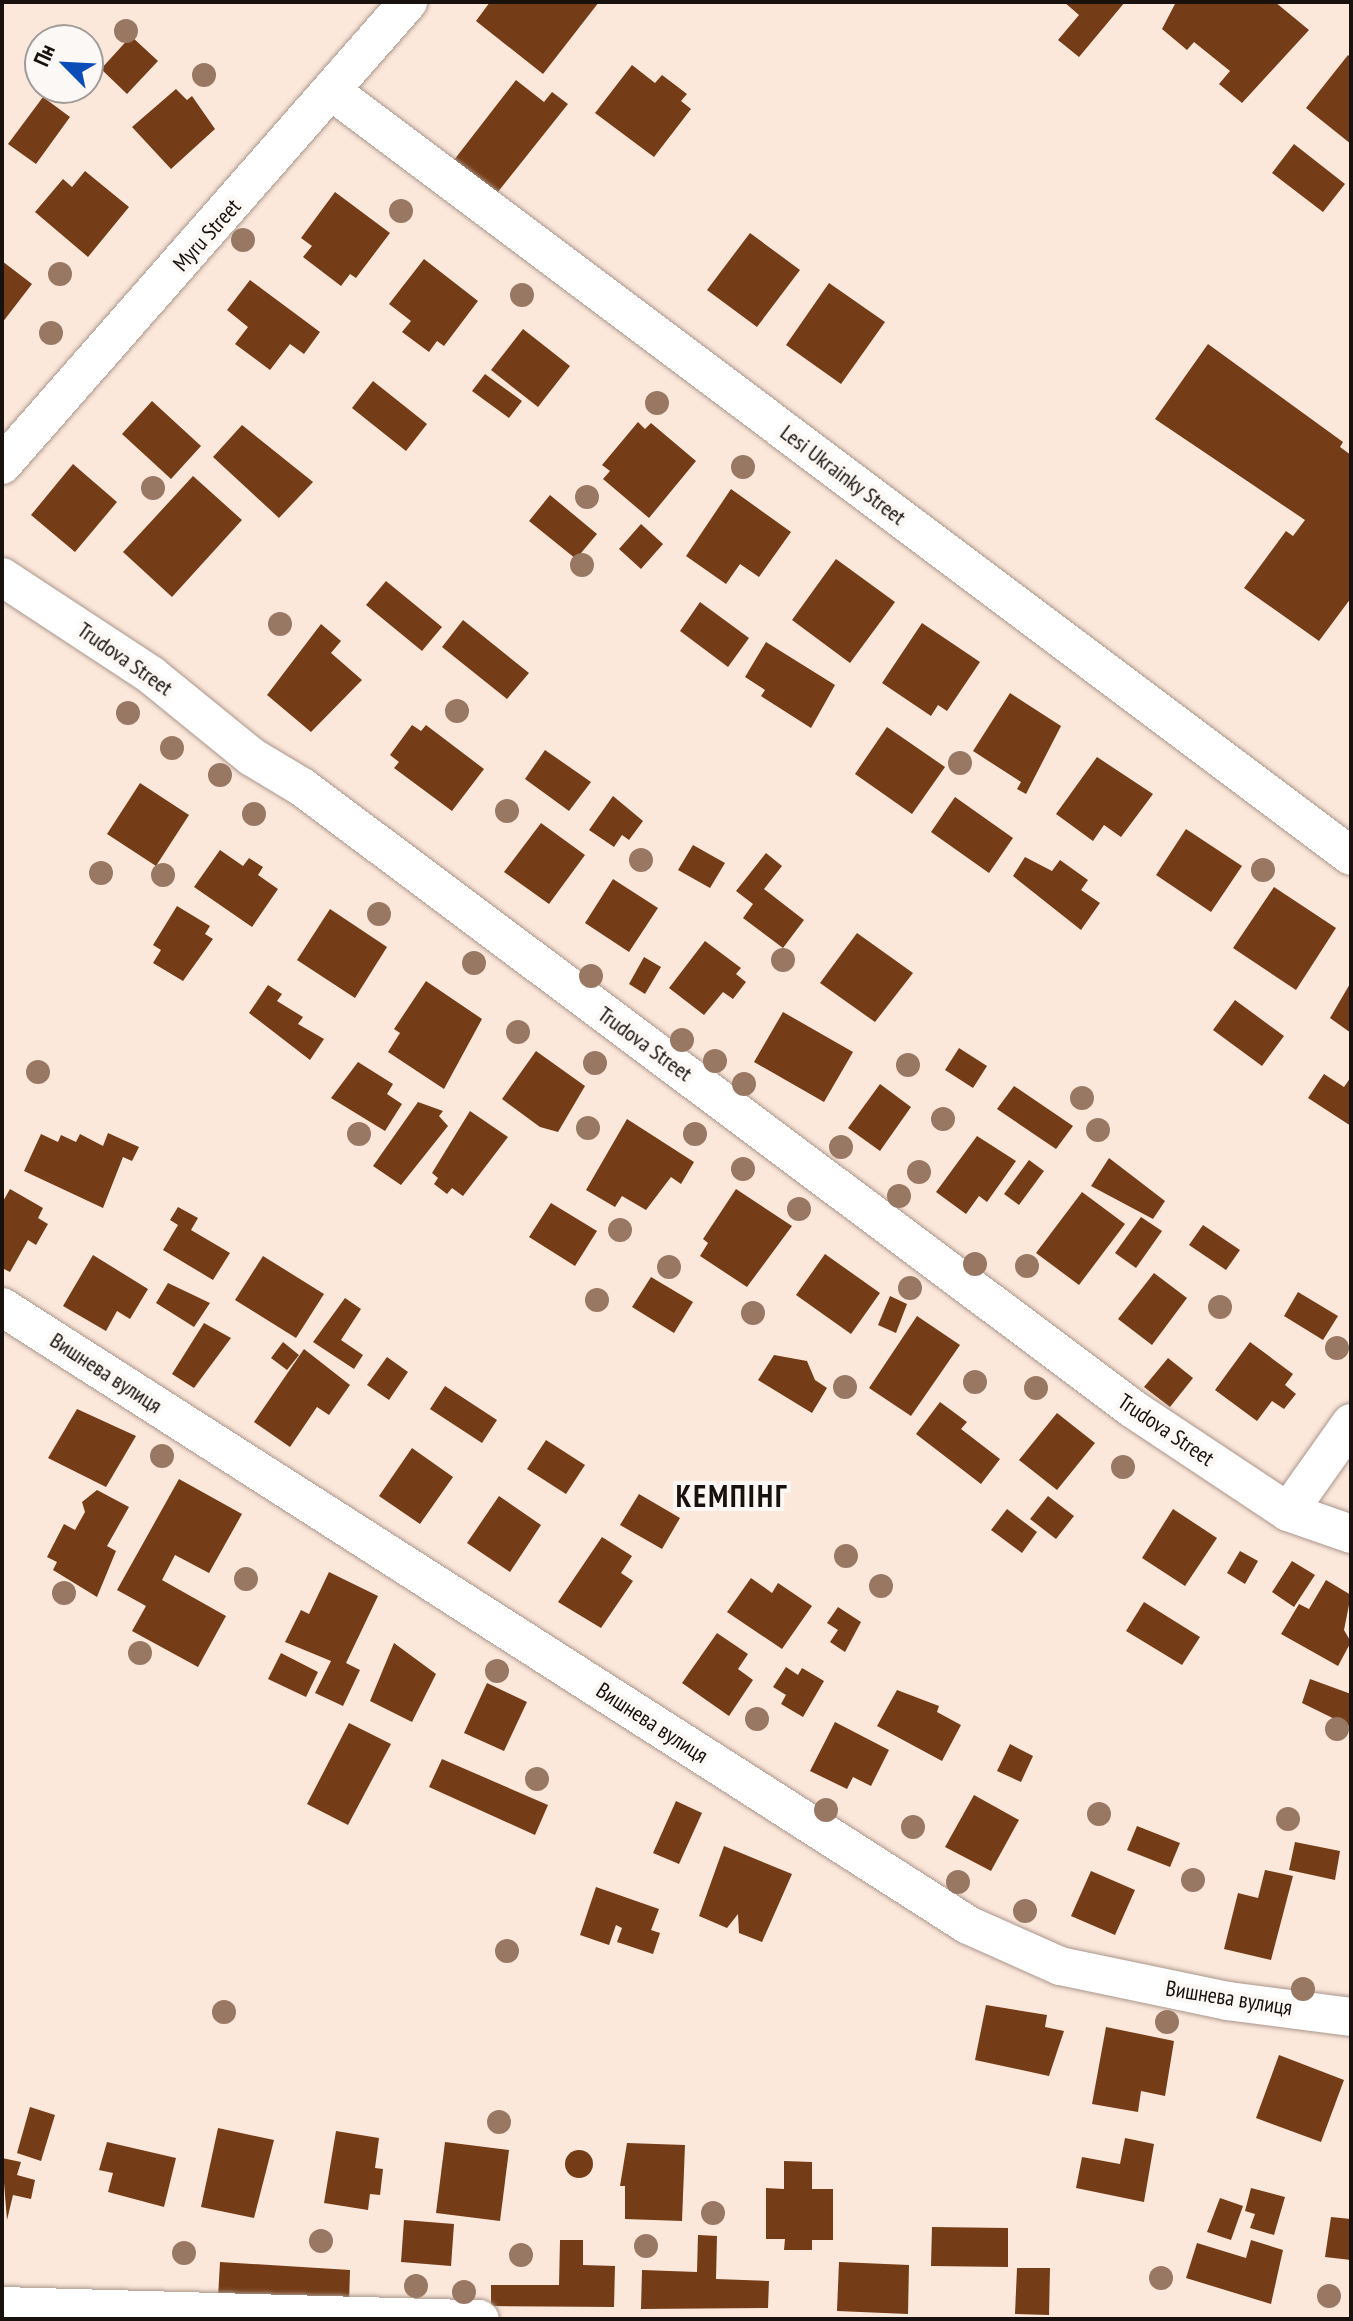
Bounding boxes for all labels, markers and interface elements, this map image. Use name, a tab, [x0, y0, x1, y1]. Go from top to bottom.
north arrow	[24, 24, 104, 104]
text: Пн	[27, 40, 61, 70]
street label: Myru Street	[168, 193, 246, 277]
street label: Lesi Ukrainky Street	[775, 419, 911, 531]
street label: Trudova Street	[72, 617, 178, 701]
street label: Trudova Street	[593, 1001, 697, 1087]
street label: Вишнева вулиця	[45, 1327, 167, 1419]
street label: Trudova Street	[1113, 1388, 1219, 1472]
district label: КЕМПІНГ	[676, 1478, 788, 1514]
street label: Вишнева вулиця	[591, 1677, 713, 1769]
street label: Вишнева вулиця	[1164, 1975, 1294, 2021]

